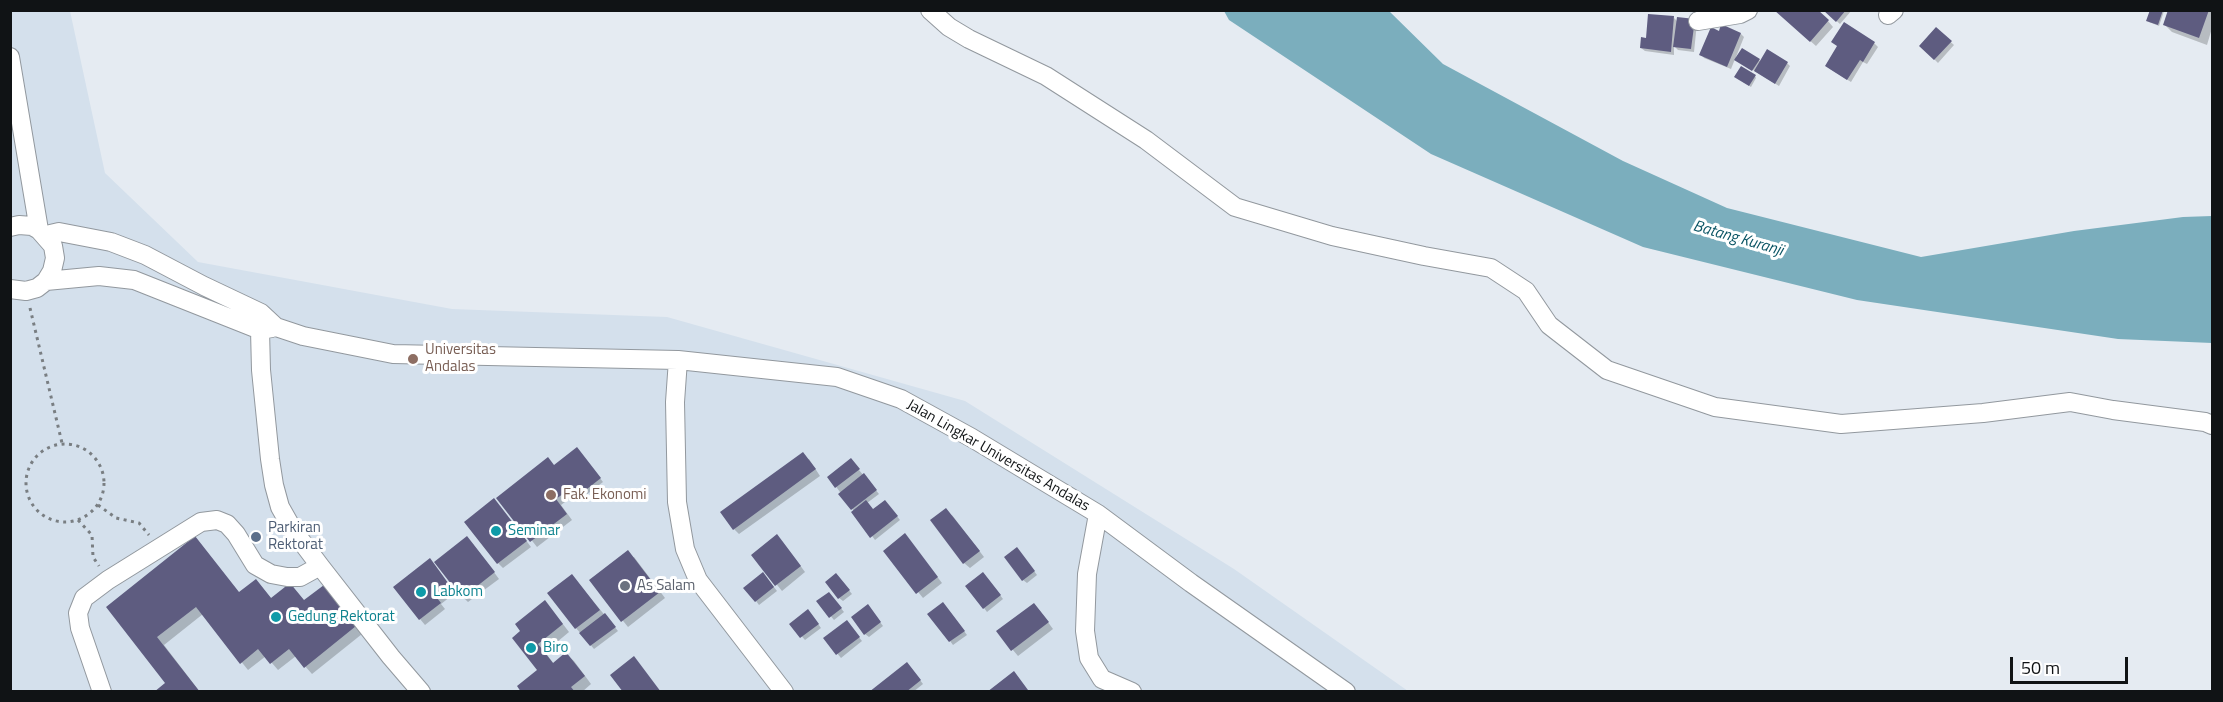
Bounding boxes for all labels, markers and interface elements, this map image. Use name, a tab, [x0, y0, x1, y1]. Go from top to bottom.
water label: Batang Kuranji	[1691, 217, 1785, 261]
place label: Universitas Andalas	[425, 341, 496, 376]
marker: Universitas Andalas	[406, 352, 420, 366]
street label: Jalan Lingkar Universitas Andalas	[903, 396, 1093, 516]
place label: Fak. Ekonomi	[563, 486, 647, 504]
marker: Fak. Ekonomi	[544, 488, 558, 502]
place label: Parkiran Rektorat	[268, 519, 323, 554]
place label: Seminar	[508, 522, 560, 540]
marker: Seminar	[489, 524, 503, 538]
marker: Parkiran Rektorat	[249, 530, 263, 544]
place label: As Salam	[637, 577, 695, 595]
marker: As Salam	[618, 579, 632, 593]
place label: Labkom	[433, 583, 483, 601]
marker: Labkom	[414, 585, 428, 599]
place label: Gedung Rektorat	[288, 608, 395, 626]
marker: Gedung Rektorat	[269, 610, 283, 624]
place label: Biro	[543, 639, 568, 657]
marker: Biro	[524, 641, 538, 655]
scale bar	[2013, 645, 2132, 683]
text: 50 m	[2021, 654, 2060, 681]

